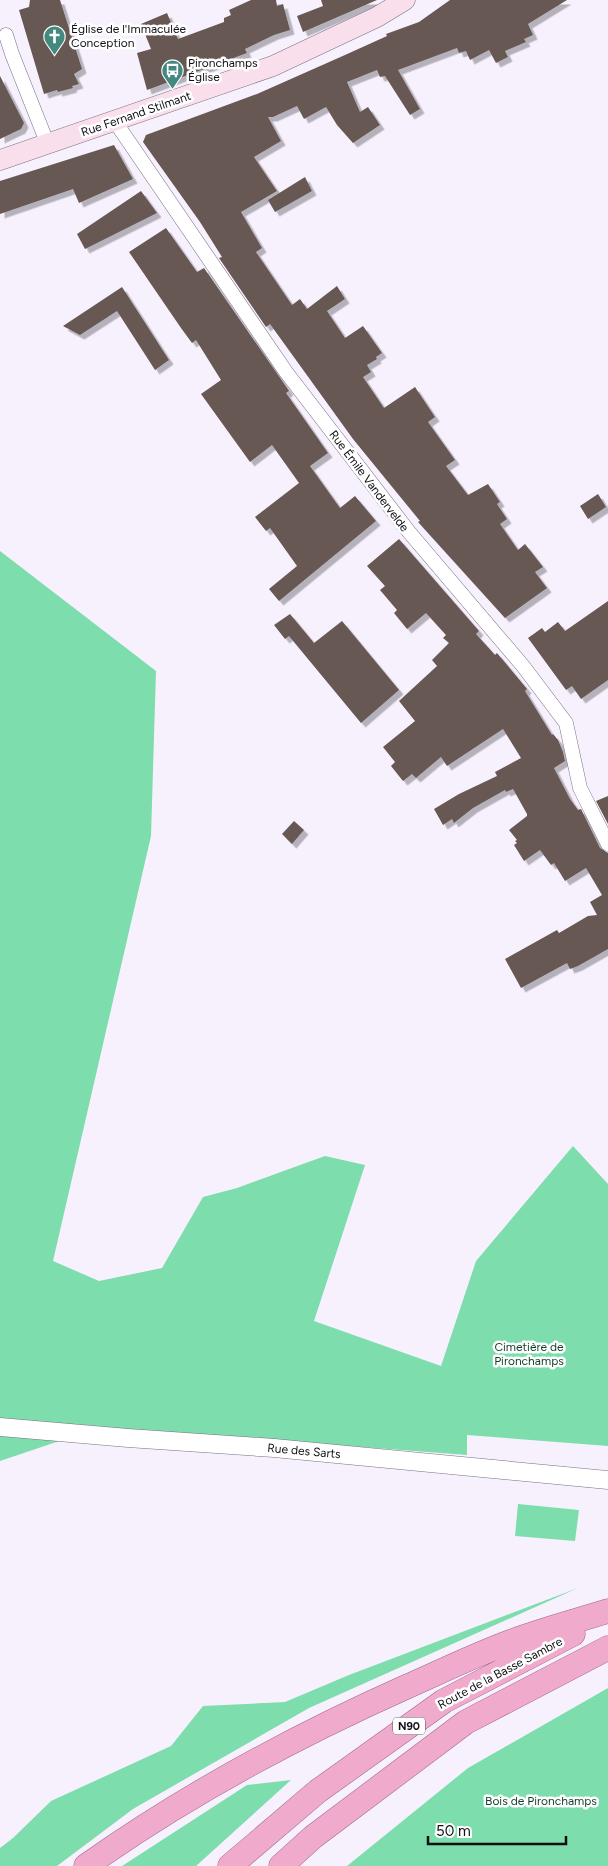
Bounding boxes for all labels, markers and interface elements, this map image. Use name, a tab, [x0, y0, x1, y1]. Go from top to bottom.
place label: Église de l'Immaculée Conception	[71, 22, 186, 50]
church icon: Église de l'Immaculée Conception	[43, 24, 67, 55]
place label: Pironchamps Église	[188, 56, 258, 84]
bus stop icon: Pironchamps Église	[160, 58, 184, 89]
street label: Rue Fernand Stilmant	[79, 88, 193, 139]
street label: Rue Émile Vandervelde	[326, 428, 412, 535]
park label: Cimetière de Pironchamps	[494, 1340, 564, 1368]
street label: Rue des Sarts	[267, 1441, 342, 1461]
street label: Route de la Basse Sambre	[435, 1634, 565, 1712]
road number: N90	[393, 1718, 425, 1734]
park label: Bois de Pironchamps	[485, 1794, 597, 1808]
scale bar	[428, 1814, 566, 1846]
text: 50 m	[436, 1822, 471, 1840]

